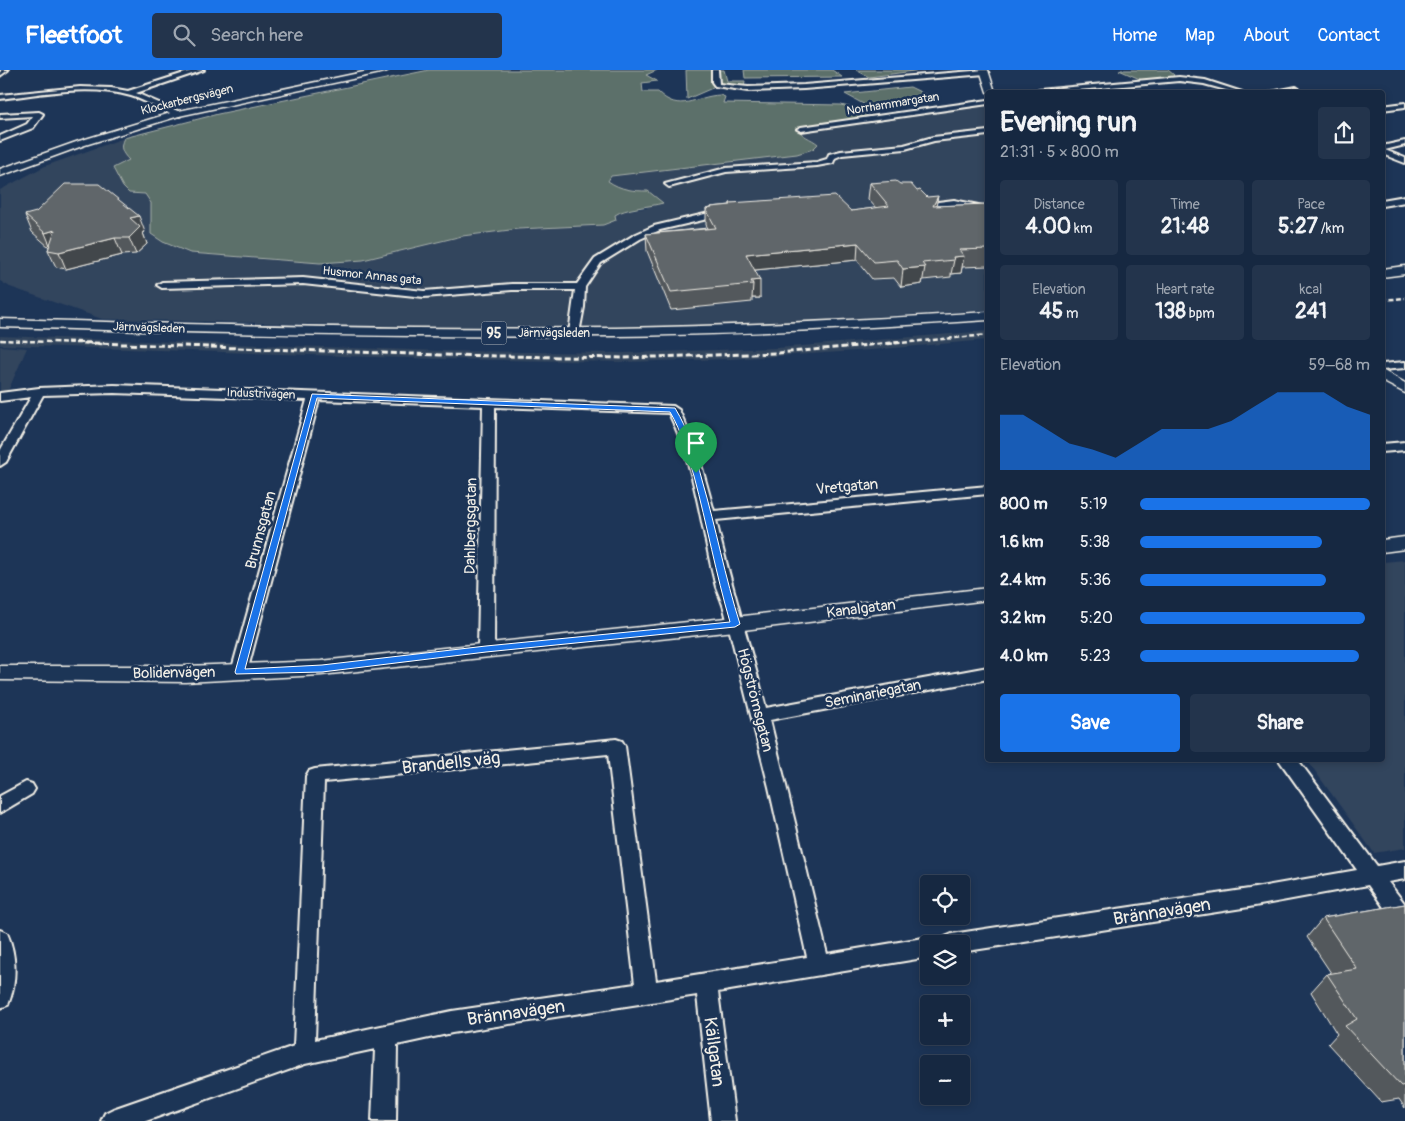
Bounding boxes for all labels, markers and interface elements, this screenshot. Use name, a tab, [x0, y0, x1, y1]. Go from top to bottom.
search box	[152, 13, 502, 58]
text: Fleetfoot	[25, 21, 122, 50]
icon: search	[170, 21, 198, 49]
text: Search here	[210, 23, 303, 47]
text: Home	[1112, 24, 1157, 47]
text: Map	[1185, 24, 1215, 47]
text: About	[1243, 24, 1289, 47]
text: Contact	[1317, 24, 1380, 47]
street label: Klockarbergsvägen	[139, 81, 235, 119]
street label: Norrhammargatan	[846, 89, 941, 119]
text: Evening run	[1000, 105, 1137, 140]
button: share	[1318, 107, 1370, 159]
text: 21:31 · 5 × 800 m	[1000, 142, 1119, 162]
text: Distance	[1033, 196, 1085, 213]
text: Time	[1170, 196, 1200, 213]
text: Pace	[1297, 196, 1325, 213]
text: 4.00	[1026, 213, 1071, 240]
text: 21:48	[1161, 213, 1209, 240]
text: 5:27	[1278, 213, 1318, 240]
text: km	[1071, 220, 1092, 237]
text: /km	[1318, 220, 1344, 237]
street label: Husmor Annas gata	[322, 263, 423, 289]
text: Elevation	[1032, 281, 1086, 298]
text: Heart rate	[1155, 281, 1215, 298]
text: kcal	[1300, 281, 1322, 298]
text: 45	[1039, 298, 1063, 325]
text: 138	[1155, 298, 1186, 325]
text: 241	[1295, 298, 1327, 325]
text: m	[1063, 305, 1079, 322]
text: bpm	[1186, 305, 1215, 322]
street label: Järnvägsleden	[113, 319, 186, 337]
road number: 95	[482, 322, 506, 344]
street label: Järnvägsleden	[518, 326, 590, 341]
text: Elevation	[1000, 355, 1061, 375]
text: 59–68 m	[1309, 355, 1370, 375]
street label: Industrivägen	[226, 385, 296, 403]
pin	[675, 422, 717, 473]
icon: arrive	[682, 429, 710, 457]
street label: Vretgatan	[815, 475, 879, 499]
street label: Dahlbergsgatan	[461, 478, 481, 574]
street label: Brunnsgatan	[241, 489, 281, 571]
text: 800 m	[1000, 494, 1048, 514]
text: 5:19	[1080, 494, 1107, 514]
text: 1.6 km	[1000, 532, 1043, 552]
text: 5:38	[1080, 532, 1110, 552]
text: 2.4 km	[1000, 570, 1046, 590]
text: 5:36	[1080, 570, 1111, 590]
street label: Kanalgatan	[825, 595, 897, 623]
text: 3.2 km	[1000, 608, 1046, 628]
text: 5:20	[1080, 608, 1113, 628]
street label: Högströmsgatan	[733, 646, 777, 754]
text: 4.0 km	[1000, 646, 1048, 666]
text: 5:23	[1080, 646, 1110, 666]
street label: Bolidenvägen	[132, 663, 216, 683]
street label: Seminariegatan	[823, 675, 923, 713]
button: Save	[1000, 694, 1180, 752]
button: Share	[1190, 694, 1370, 752]
street label: Brandells väg	[401, 746, 501, 780]
map controls	[920, 875, 970, 1105]
button: locate	[920, 875, 970, 925]
street label: Brännavägen	[1112, 893, 1212, 931]
button: layers	[920, 935, 970, 985]
street label: Brännavägen	[466, 995, 566, 1031]
button: +	[920, 995, 970, 1045]
street label: Källgatan	[698, 1016, 730, 1088]
button: −	[920, 1055, 970, 1105]

